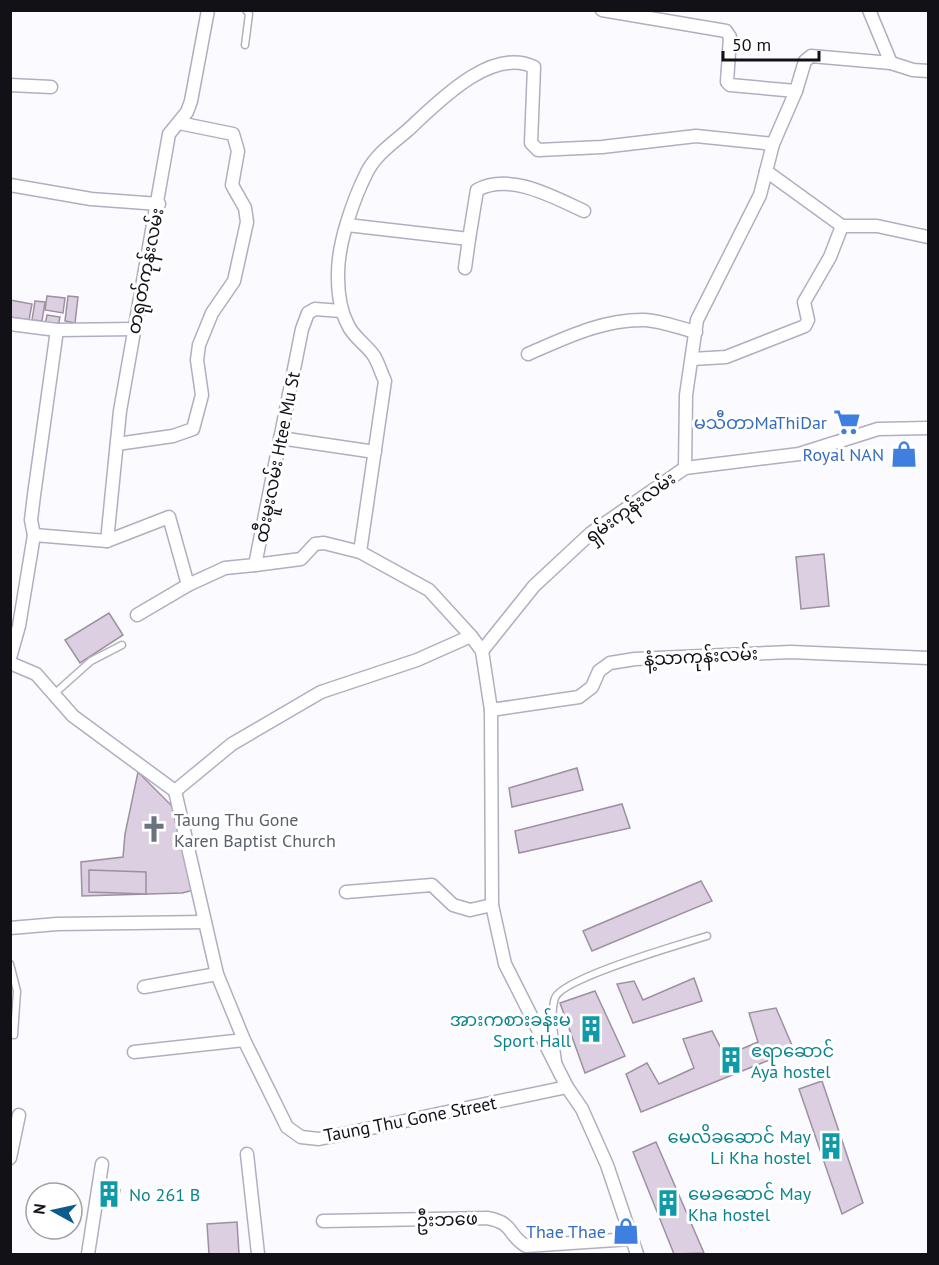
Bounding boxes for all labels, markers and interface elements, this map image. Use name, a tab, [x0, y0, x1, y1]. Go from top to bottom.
scale bar	[723, 24, 819, 62]
text: 50 m	[732, 33, 771, 56]
street label: တရုတ်ကုန်းလမ်း	[121, 206, 172, 337]
street label: ထီးမူးလမ်း Htee Mu St	[247, 369, 309, 545]
supermarket icon: မသီတာMaThiDar	[832, 407, 862, 437]
place label: မသီတာMaThiDar	[694, 409, 827, 434]
shop icon: Royal NAN	[889, 439, 919, 469]
place label: Royal NAN	[803, 443, 884, 466]
street label: ရှမ်းကုန်းလမ်း	[580, 466, 682, 551]
street label: နံ့သာကုန်းလမ်း	[643, 641, 759, 674]
place label: Taung Thu Gone Karen Baptist Church	[174, 808, 336, 852]
church icon: Taung Thu Gone Karen Baptist Church	[139, 814, 169, 844]
place label: အားကစားခန်းမ Sport Hall	[450, 1007, 572, 1052]
building icon: အားကစားခန်းမ Sport Hall	[576, 1014, 606, 1044]
place label: ဧရာဆောင် Aya hostel	[751, 1038, 834, 1083]
building icon: ဧရာဆောင် Aya hostel	[716, 1045, 746, 1075]
street label: Taung Thu Gone Street	[322, 1091, 498, 1147]
place label: မေလိခဆောင် May Li Kha hostel	[668, 1123, 812, 1169]
building icon: မေလိခဆောင် May Li Kha hostel	[816, 1131, 846, 1161]
building icon: No 261 B	[94, 1179, 124, 1209]
north arrow	[24, 1181, 84, 1241]
place label: မေခဆောင် May Kha hostel	[688, 1181, 812, 1226]
place label: No 261 B	[129, 1183, 200, 1206]
building icon: မေခဆောင် May Kha hostel	[653, 1188, 683, 1218]
text: N	[29, 1202, 50, 1216]
street label: ဦးဘဖေ	[416, 1206, 478, 1236]
shop icon: Thae Thae	[611, 1216, 641, 1246]
place label: Thae Thae	[526, 1220, 606, 1243]

